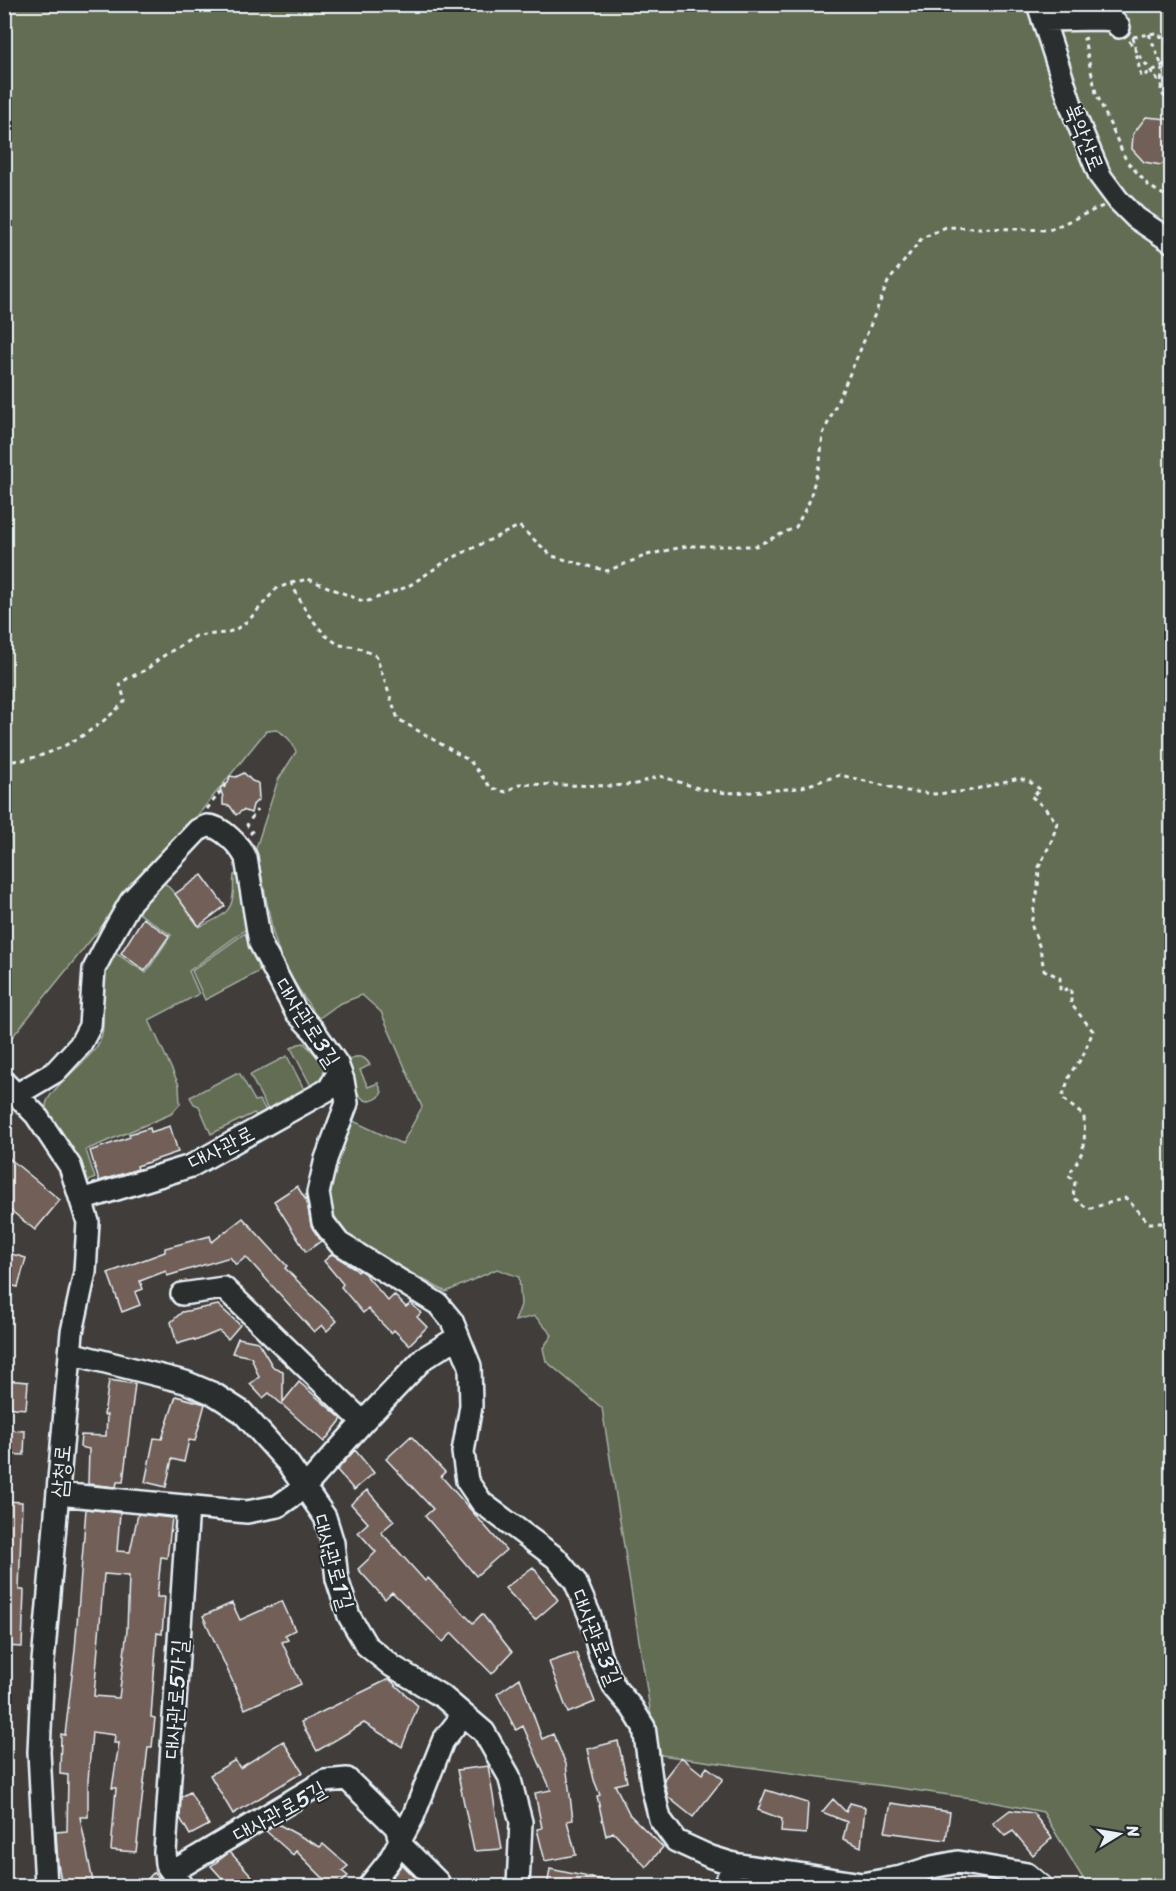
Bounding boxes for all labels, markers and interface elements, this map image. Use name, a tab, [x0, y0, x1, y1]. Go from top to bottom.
street label: 북악산로	[1053, 97, 1116, 177]
street label: 대사관로3길	[264, 969, 351, 1075]
street label: 대사관로	[181, 1114, 262, 1181]
street label: 삼청로	[39, 1443, 82, 1499]
street label: 대사관로1길	[301, 1510, 366, 1615]
street label: 대사관로3길	[560, 1583, 634, 1691]
street label: 대사관로5가길	[152, 1638, 199, 1760]
street label: 대사관로5길	[225, 1770, 334, 1853]
north arrow	[1089, 1804, 1149, 1864]
text: N	[1118, 1822, 1149, 1840]

